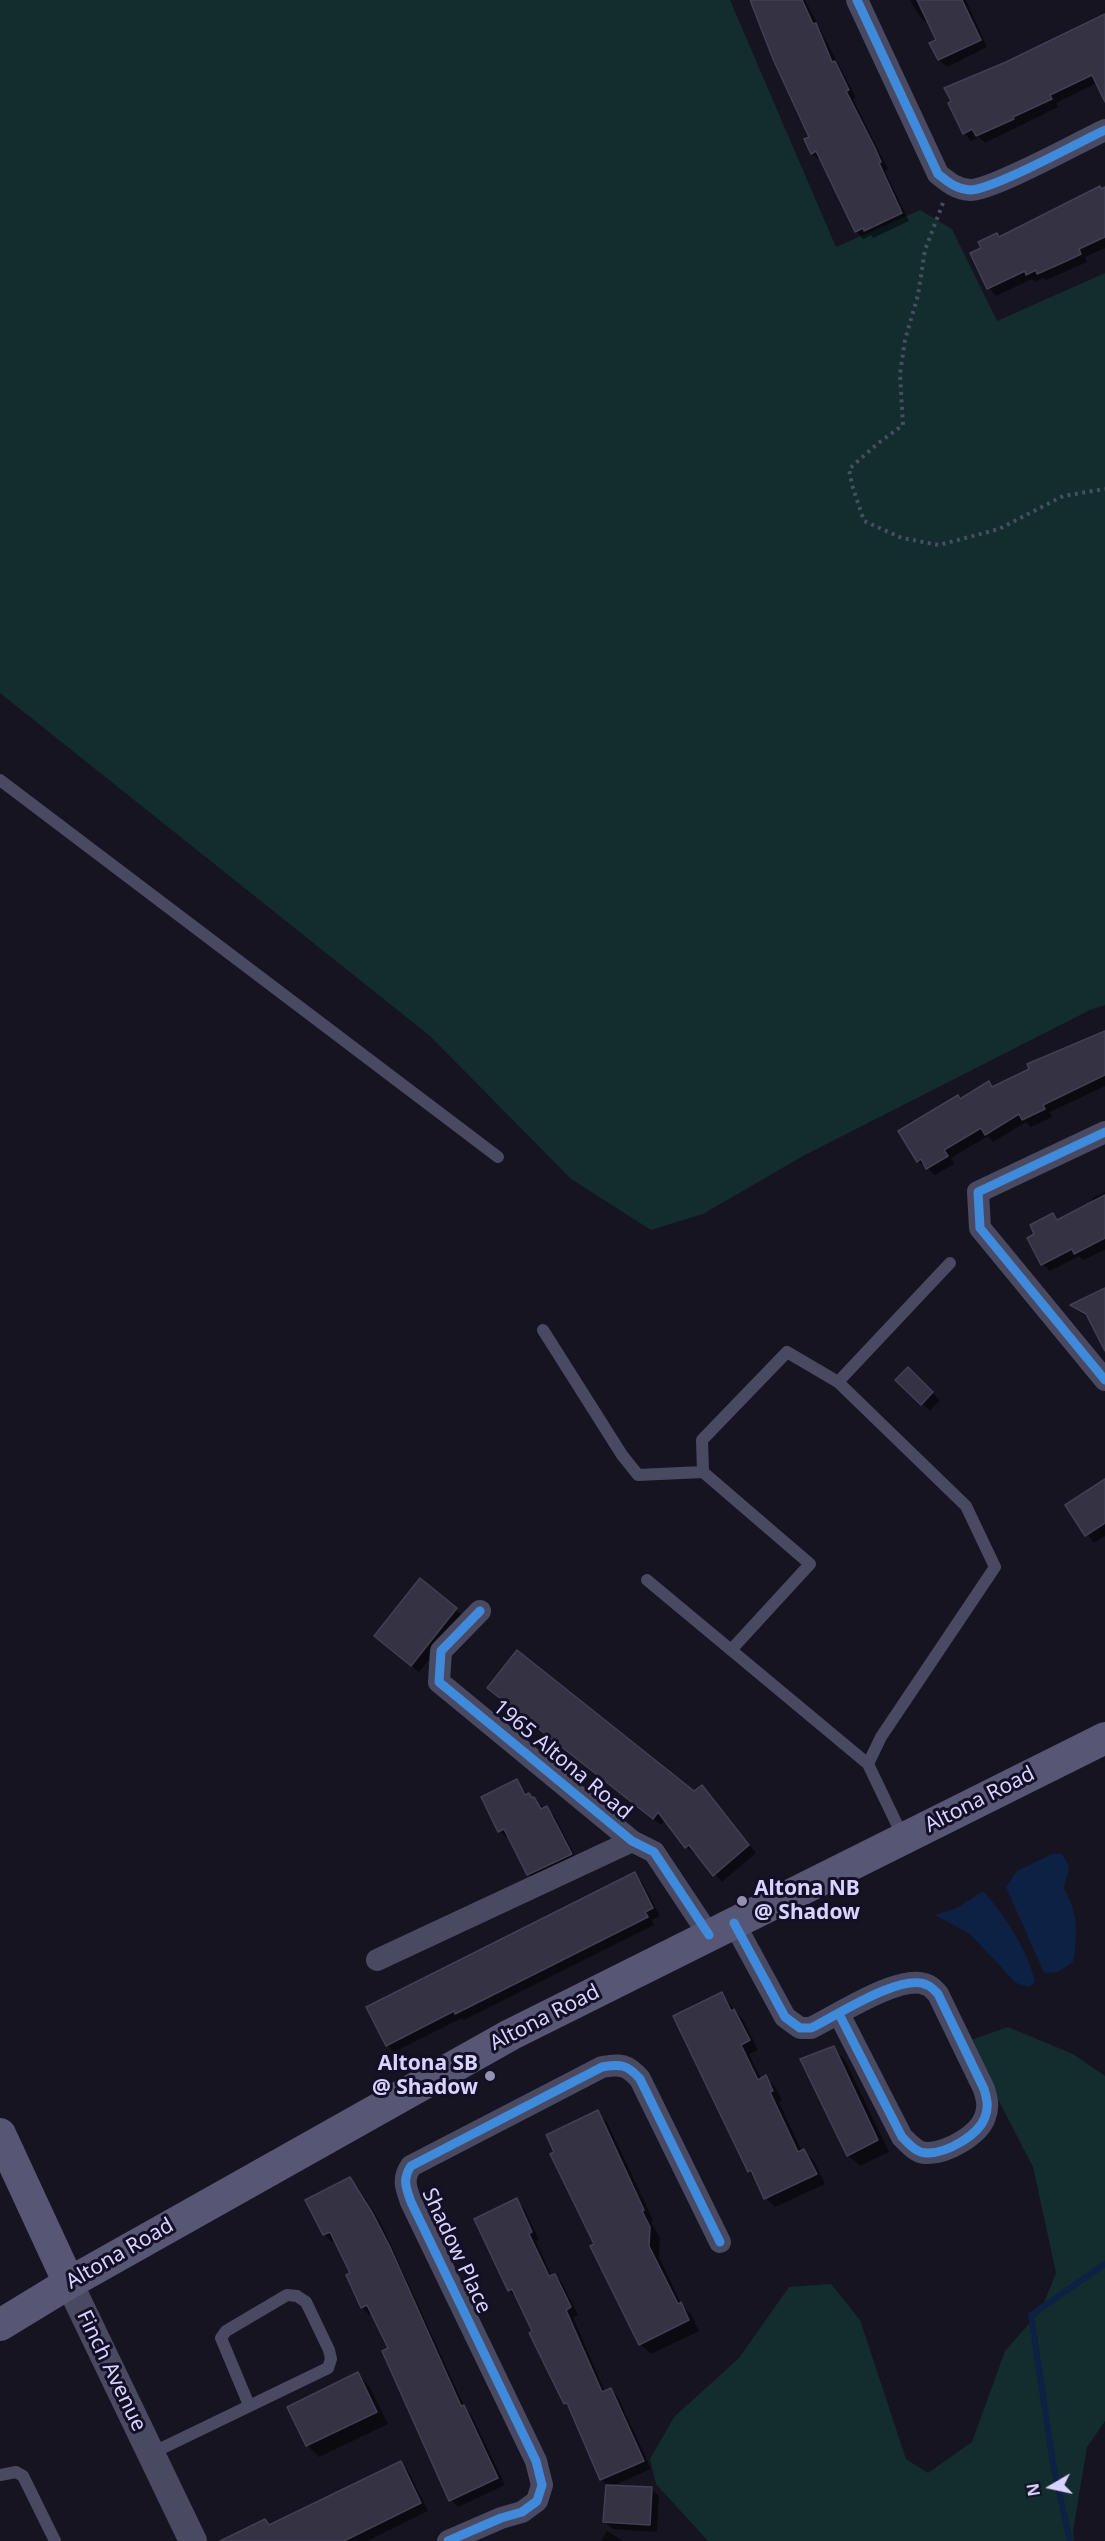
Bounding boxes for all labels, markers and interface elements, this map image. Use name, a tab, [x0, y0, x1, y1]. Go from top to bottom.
street label: 1965 Altona Road	[488, 1695, 636, 1825]
street label: Altona Road	[921, 1762, 1039, 1838]
place label: Altona NB @ Shadow	[754, 1876, 860, 1926]
marker: Altona NB @ Shadow	[735, 1894, 749, 1908]
street label: Altona Road	[486, 1980, 604, 2056]
place label: Altona SB @ Shadow	[372, 2051, 478, 2101]
marker: Altona SB @ Shadow	[483, 2069, 497, 2083]
street label: Shadow Place	[416, 2184, 496, 2318]
street label: Altona Road	[62, 2213, 178, 2295]
street label: Finch Avenue	[71, 2306, 151, 2436]
north arrow	[1021, 2457, 1081, 2517]
text: N	[1021, 2482, 1045, 2498]

